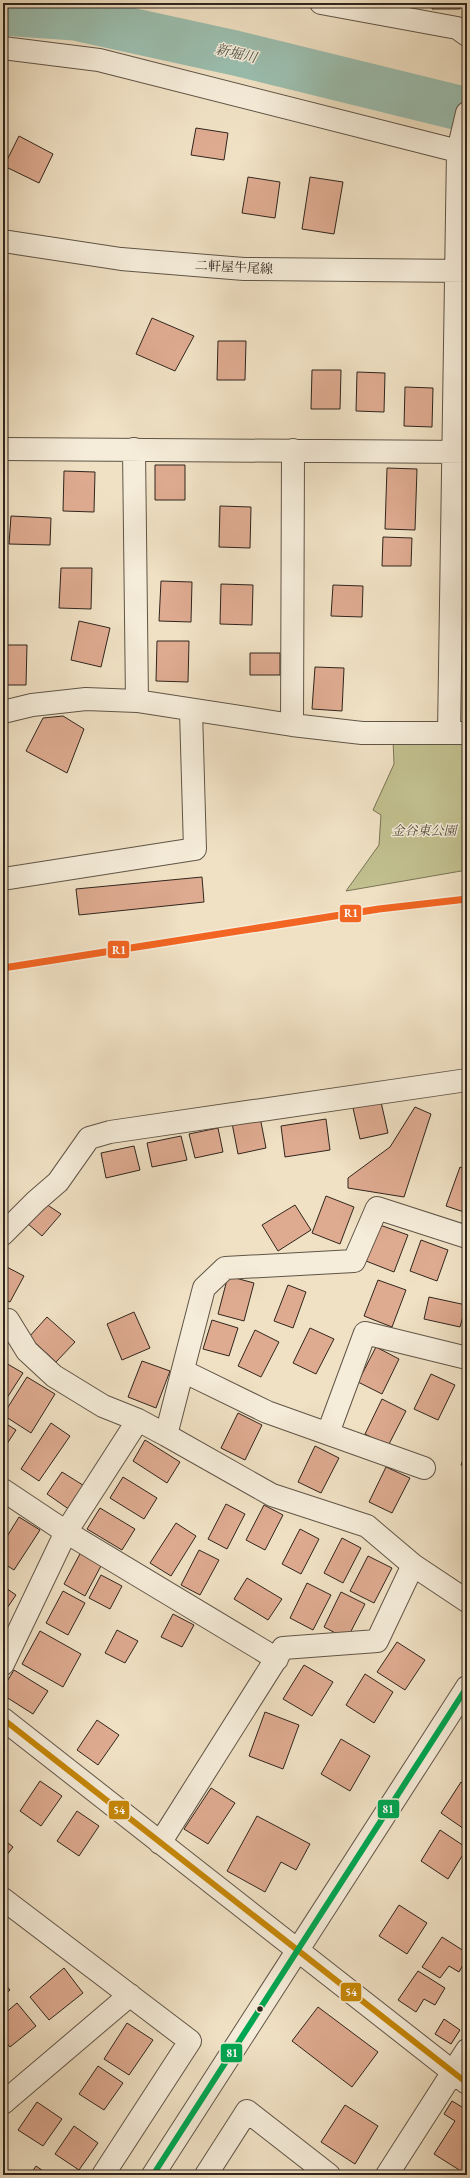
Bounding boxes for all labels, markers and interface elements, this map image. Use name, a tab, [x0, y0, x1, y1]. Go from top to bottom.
water label: 新堀川	[214, 40, 260, 67]
street label: 二軒屋牛尾線	[195, 256, 273, 278]
park label: 金谷東公園	[391, 822, 458, 839]
line badge: R1	[339, 904, 362, 923]
text: R1	[344, 906, 358, 920]
line badge: R1	[107, 940, 130, 959]
text: R1	[112, 943, 126, 957]
line badge: 81	[377, 1799, 400, 1819]
line badge: 54	[108, 1800, 130, 1820]
text: 81	[382, 1802, 394, 1816]
text: 54	[113, 1803, 125, 1817]
line badge: 54	[340, 1982, 362, 2002]
text: 54	[345, 1985, 357, 1999]
unlabelled marker	[255, 2004, 265, 2014]
line badge: 81	[220, 2043, 243, 2063]
text: 81	[226, 2046, 238, 2060]

